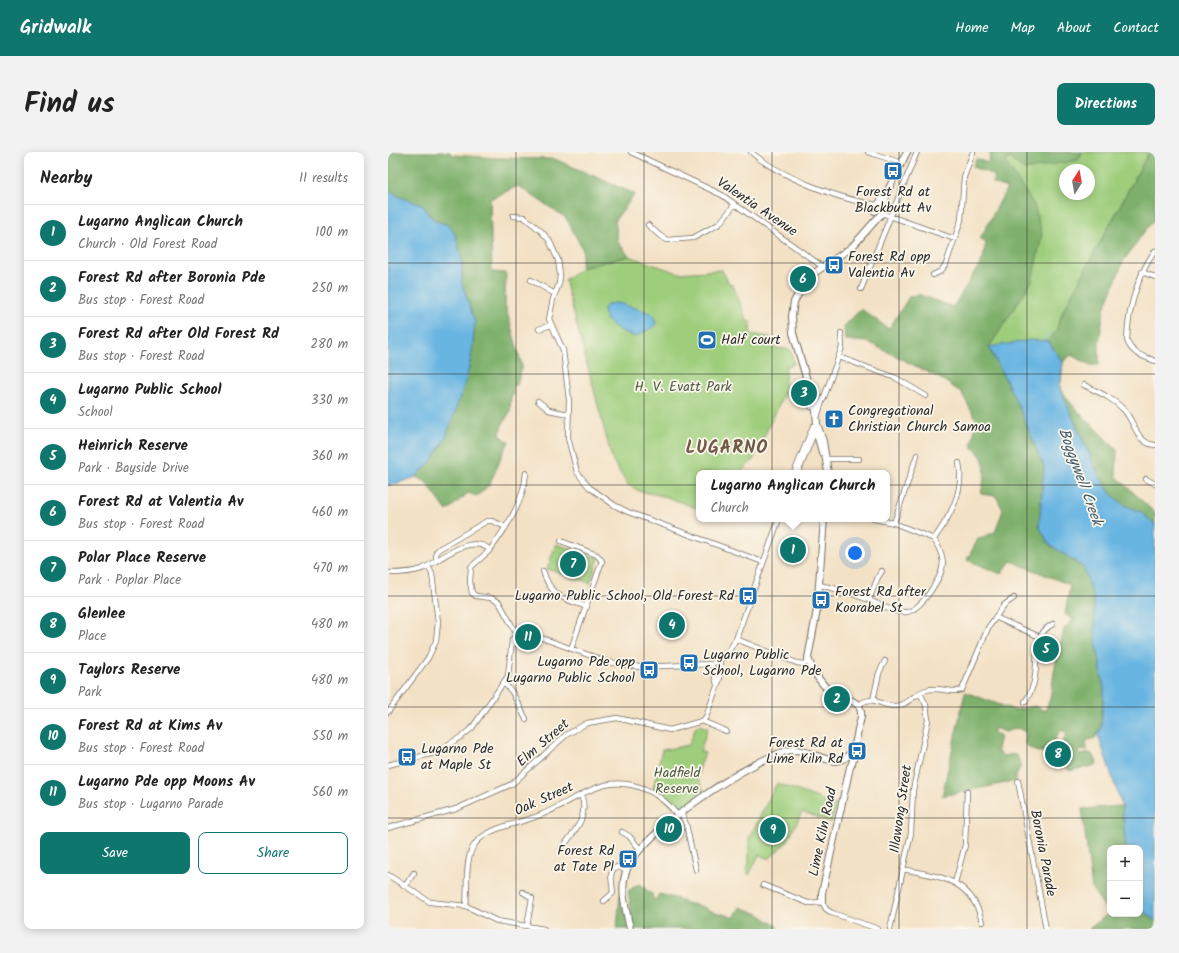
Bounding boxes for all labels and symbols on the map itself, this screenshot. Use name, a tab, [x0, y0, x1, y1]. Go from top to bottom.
bus stop icon: Forest Rd at Blackbutt Av	[882, 160, 904, 182]
north arrow	[1059, 164, 1095, 200]
street label: Valentia Avenue	[712, 172, 802, 243]
place label: Forest Rd at Blackbutt Av	[855, 181, 931, 219]
place label: Forest Rd opp Valentia Av	[848, 246, 930, 284]
bus stop icon: Forest Rd opp Valentia Av	[823, 254, 845, 276]
pin: 6	[790, 264, 816, 294]
sports icon: Half court	[696, 329, 718, 351]
place label: Half court	[721, 329, 781, 351]
park label: H. V. Evatt Park	[634, 376, 732, 398]
pin: 3	[791, 378, 817, 408]
place label: Congregational Christian Church Samoa	[848, 400, 991, 438]
church icon: Congregational Christian Church Samoa	[823, 408, 845, 430]
water label: Boggywell Creek	[1051, 425, 1109, 531]
district label: LUGARNO	[686, 434, 768, 463]
pin: 1	[780, 535, 806, 565]
your location	[845, 543, 865, 563]
pin: 7	[560, 549, 586, 579]
place label: Forest Rd after Koorabel St	[835, 581, 927, 619]
place label: Lugarno Public School, Old Forest Rd	[515, 585, 735, 607]
bus stop icon: Lugarno Public School, Old Forest Rd	[737, 585, 759, 607]
bus stop icon: Forest Rd after Koorabel St	[810, 589, 832, 611]
pin: 4	[659, 610, 685, 640]
pin: 11	[515, 622, 541, 652]
pin: 5	[1033, 634, 1059, 664]
place label: Lugarno Public School, Lugarno Pde	[703, 644, 822, 682]
place label: Lugarno Pde opp Lugarno Public School	[506, 651, 636, 689]
bus stop icon: Lugarno Public School, Lugarno Pde	[678, 652, 700, 674]
bus stop icon: Lugarno Pde opp Lugarno Public School	[638, 659, 660, 681]
pin: 2	[824, 684, 850, 714]
street label: Elm Street	[512, 713, 575, 772]
place label: Forest Rd at Lime Kiln Rd	[766, 732, 844, 770]
place label: Lugarno Pde at Maple St	[421, 738, 494, 776]
pin: 8	[1045, 739, 1071, 769]
bus stop icon: Forest Rd at Lime Kiln Rd	[846, 740, 868, 762]
bus stop icon: Lugarno Pde at Maple St	[396, 746, 418, 768]
park label: Hadfield Reserve	[653, 762, 702, 800]
street label: Illawong Street	[884, 763, 918, 854]
street label: Oak Street	[511, 776, 578, 822]
street label: Lime Kiln Road	[803, 785, 843, 878]
street label: Boronia Parade	[1024, 808, 1062, 899]
pin: 10	[656, 814, 682, 844]
pin: 9	[760, 815, 786, 845]
place label: Forest Rd at Tate Pl	[554, 840, 615, 878]
bus stop icon: Forest Rd at Tate Pl	[617, 848, 639, 870]

